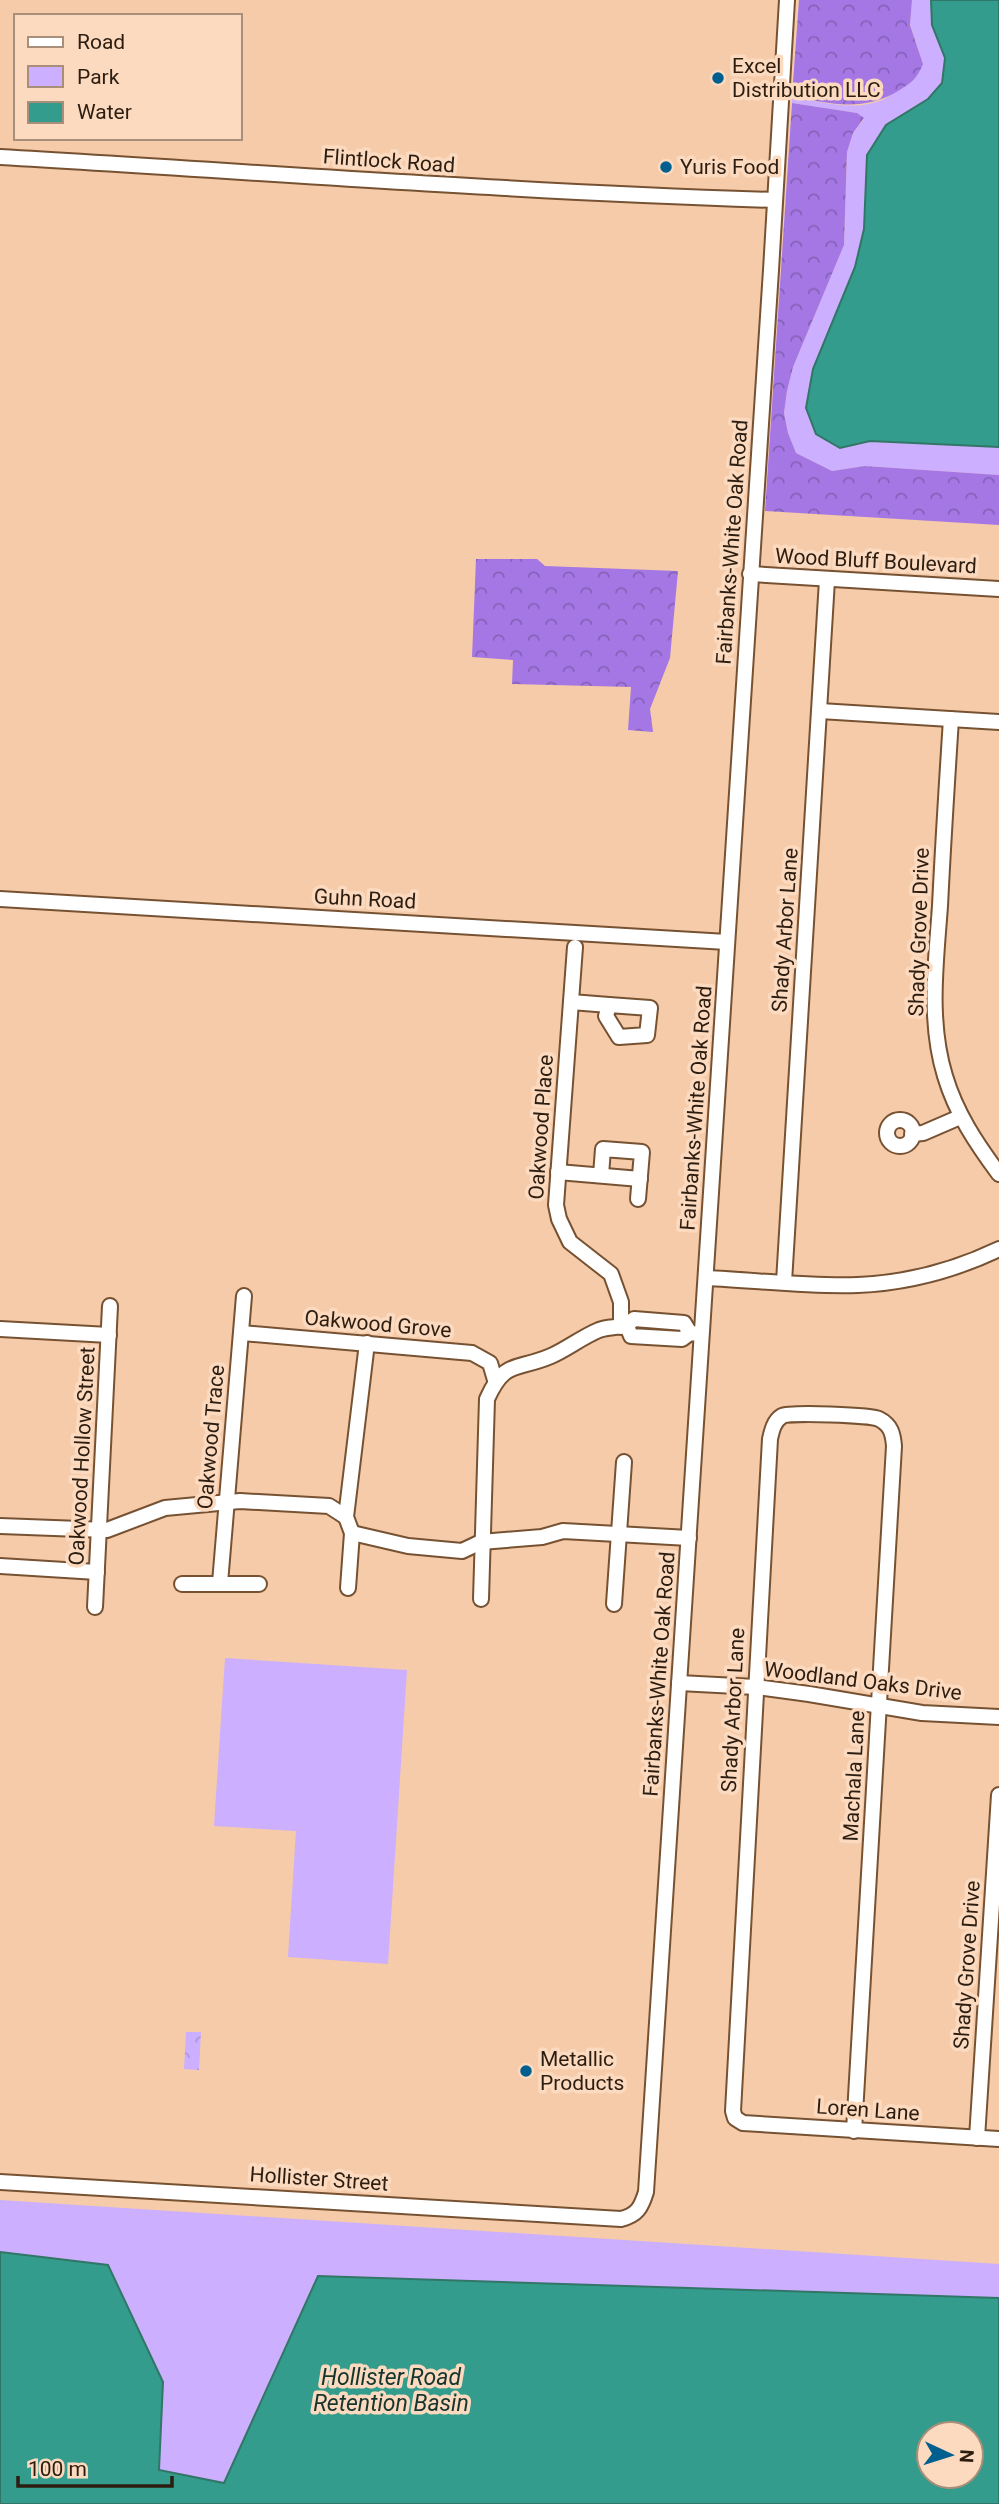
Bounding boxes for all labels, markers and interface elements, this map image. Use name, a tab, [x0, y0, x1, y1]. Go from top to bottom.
legend	[14, 14, 242, 140]
text: Road	[77, 30, 125, 54]
place label: Excel Distribution LLC	[732, 54, 881, 102]
text: Park	[77, 65, 120, 89]
marker: Excel Distribution LLC	[710, 70, 726, 86]
text: Water	[77, 100, 132, 124]
street label: Flintlock Road	[322, 144, 456, 178]
place label: Yuris Food	[680, 155, 779, 179]
marker: Yuris Food	[658, 159, 674, 175]
street label: Fairbanks-White Oak Road	[711, 419, 753, 665]
street label: Wood Bluff Boulevard	[775, 544, 977, 578]
street label: Shady Arbor Lane	[767, 847, 803, 1013]
street label: Shady Grove Drive	[904, 847, 934, 1017]
street label: Guhn Road	[313, 884, 417, 914]
street label: Fairbanks-White Oak Road	[675, 985, 717, 1231]
street label: Oakwood Place	[524, 1054, 558, 1200]
street label: Oakwood Grove	[303, 1306, 453, 1342]
street label: Oakwood Hollow Street	[64, 1346, 100, 1566]
street label: Oakwood Trace	[193, 1364, 229, 1510]
street label: Fairbanks-White Oak Road	[638, 1551, 680, 1797]
street label: Shady Arbor Lane	[717, 1627, 749, 1793]
street label: Woodland Oaks Drive	[763, 1657, 963, 1705]
street label: Machala Lane	[839, 1710, 869, 1842]
street label: Shady Grove Drive	[949, 1880, 985, 2050]
place label: Metallic Products	[540, 2047, 624, 2095]
marker: Metallic Products	[518, 2063, 534, 2079]
street label: Loren Lane	[815, 2094, 921, 2126]
street label: Hollister Street	[249, 2162, 389, 2196]
water label: Hollister Road Retention Basin	[313, 2364, 469, 2417]
north arrow	[915, 2420, 985, 2490]
scale bar	[18, 2444, 172, 2488]
text: N	[955, 2449, 978, 2464]
text: 100 m	[28, 2457, 87, 2481]

